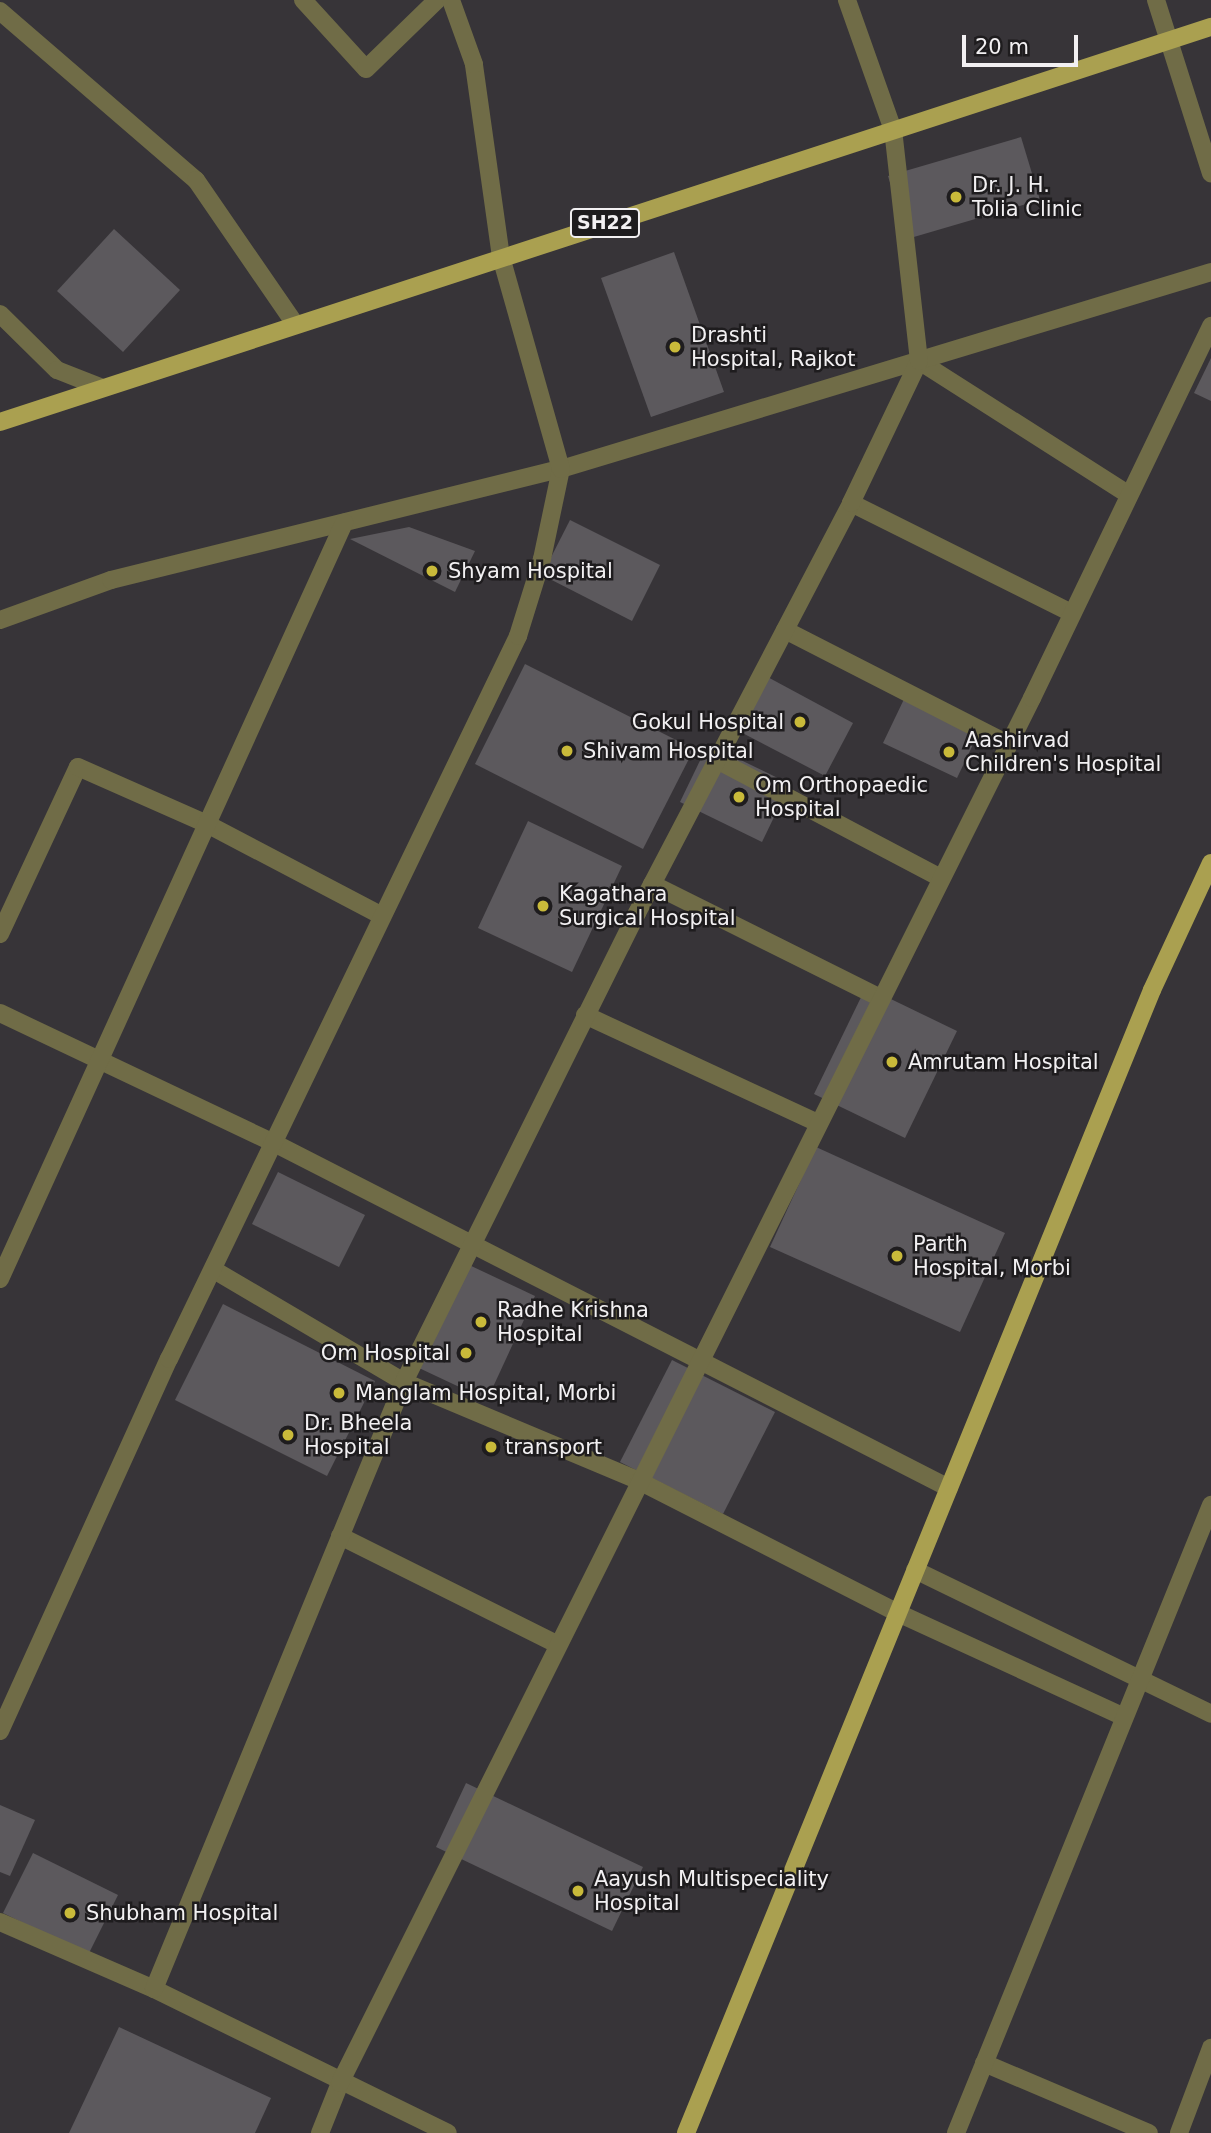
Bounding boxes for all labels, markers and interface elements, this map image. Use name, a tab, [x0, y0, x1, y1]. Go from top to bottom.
scale bar	[966, 21, 1082, 65]
text: 20 m	[975, 35, 1029, 59]
place label: Dr. J. H. Tolia Clinic	[972, 172, 1082, 222]
marker: Dr. J. H. Tolia Clinic	[946, 187, 966, 207]
road number: SH22	[568, 208, 642, 238]
place label: Drashti Hospital, Rajkot	[691, 322, 855, 372]
marker: Drashti Hospital, Rajkot	[665, 337, 685, 357]
place label: Shyam Hospital	[448, 558, 613, 584]
marker: Shyam Hospital	[422, 561, 442, 581]
place label: Gokul Hospital	[632, 709, 784, 735]
marker: Gokul Hospital	[790, 712, 810, 732]
place label: Aashirvad Children's Hospital	[965, 727, 1161, 777]
place label: Shivam Hospital	[583, 738, 754, 764]
marker: Shivam Hospital	[557, 741, 577, 761]
marker: Aashirvad Children's Hospital	[939, 742, 959, 762]
place label: Om Orthopaedic Hospital	[755, 772, 928, 822]
marker: Om Orthopaedic Hospital	[729, 787, 749, 807]
place label: Kagathara Surgical Hospital	[559, 881, 736, 931]
marker: Kagathara Surgical Hospital	[533, 896, 553, 916]
place label: Amrutam Hospital	[908, 1049, 1099, 1075]
marker: Amrutam Hospital	[882, 1052, 902, 1072]
place label: Parth Hospital, Morbi	[913, 1231, 1071, 1281]
marker: Parth Hospital, Morbi	[887, 1246, 907, 1266]
place label: Radhe Krishna Hospital	[497, 1297, 649, 1347]
marker: Radhe Krishna Hospital	[471, 1312, 491, 1332]
place label: Om Hospital	[321, 1340, 450, 1366]
marker: Om Hospital	[456, 1343, 476, 1363]
place label: Manglam Hospital, Morbi	[355, 1380, 616, 1406]
marker: Manglam Hospital, Morbi	[329, 1383, 349, 1403]
place label: Dr. Bheela Hospital	[304, 1410, 412, 1460]
marker: Dr. Bheela Hospital	[278, 1425, 298, 1445]
place label: transport	[505, 1434, 602, 1460]
marker: transport	[483, 1439, 499, 1455]
place label: Aayush Multispeciality Hospital	[594, 1866, 829, 1916]
marker: Aayush Multispeciality Hospital	[568, 1881, 588, 1901]
place label: Shubham Hospital	[86, 1900, 278, 1926]
marker: Shubham Hospital	[60, 1903, 80, 1923]

